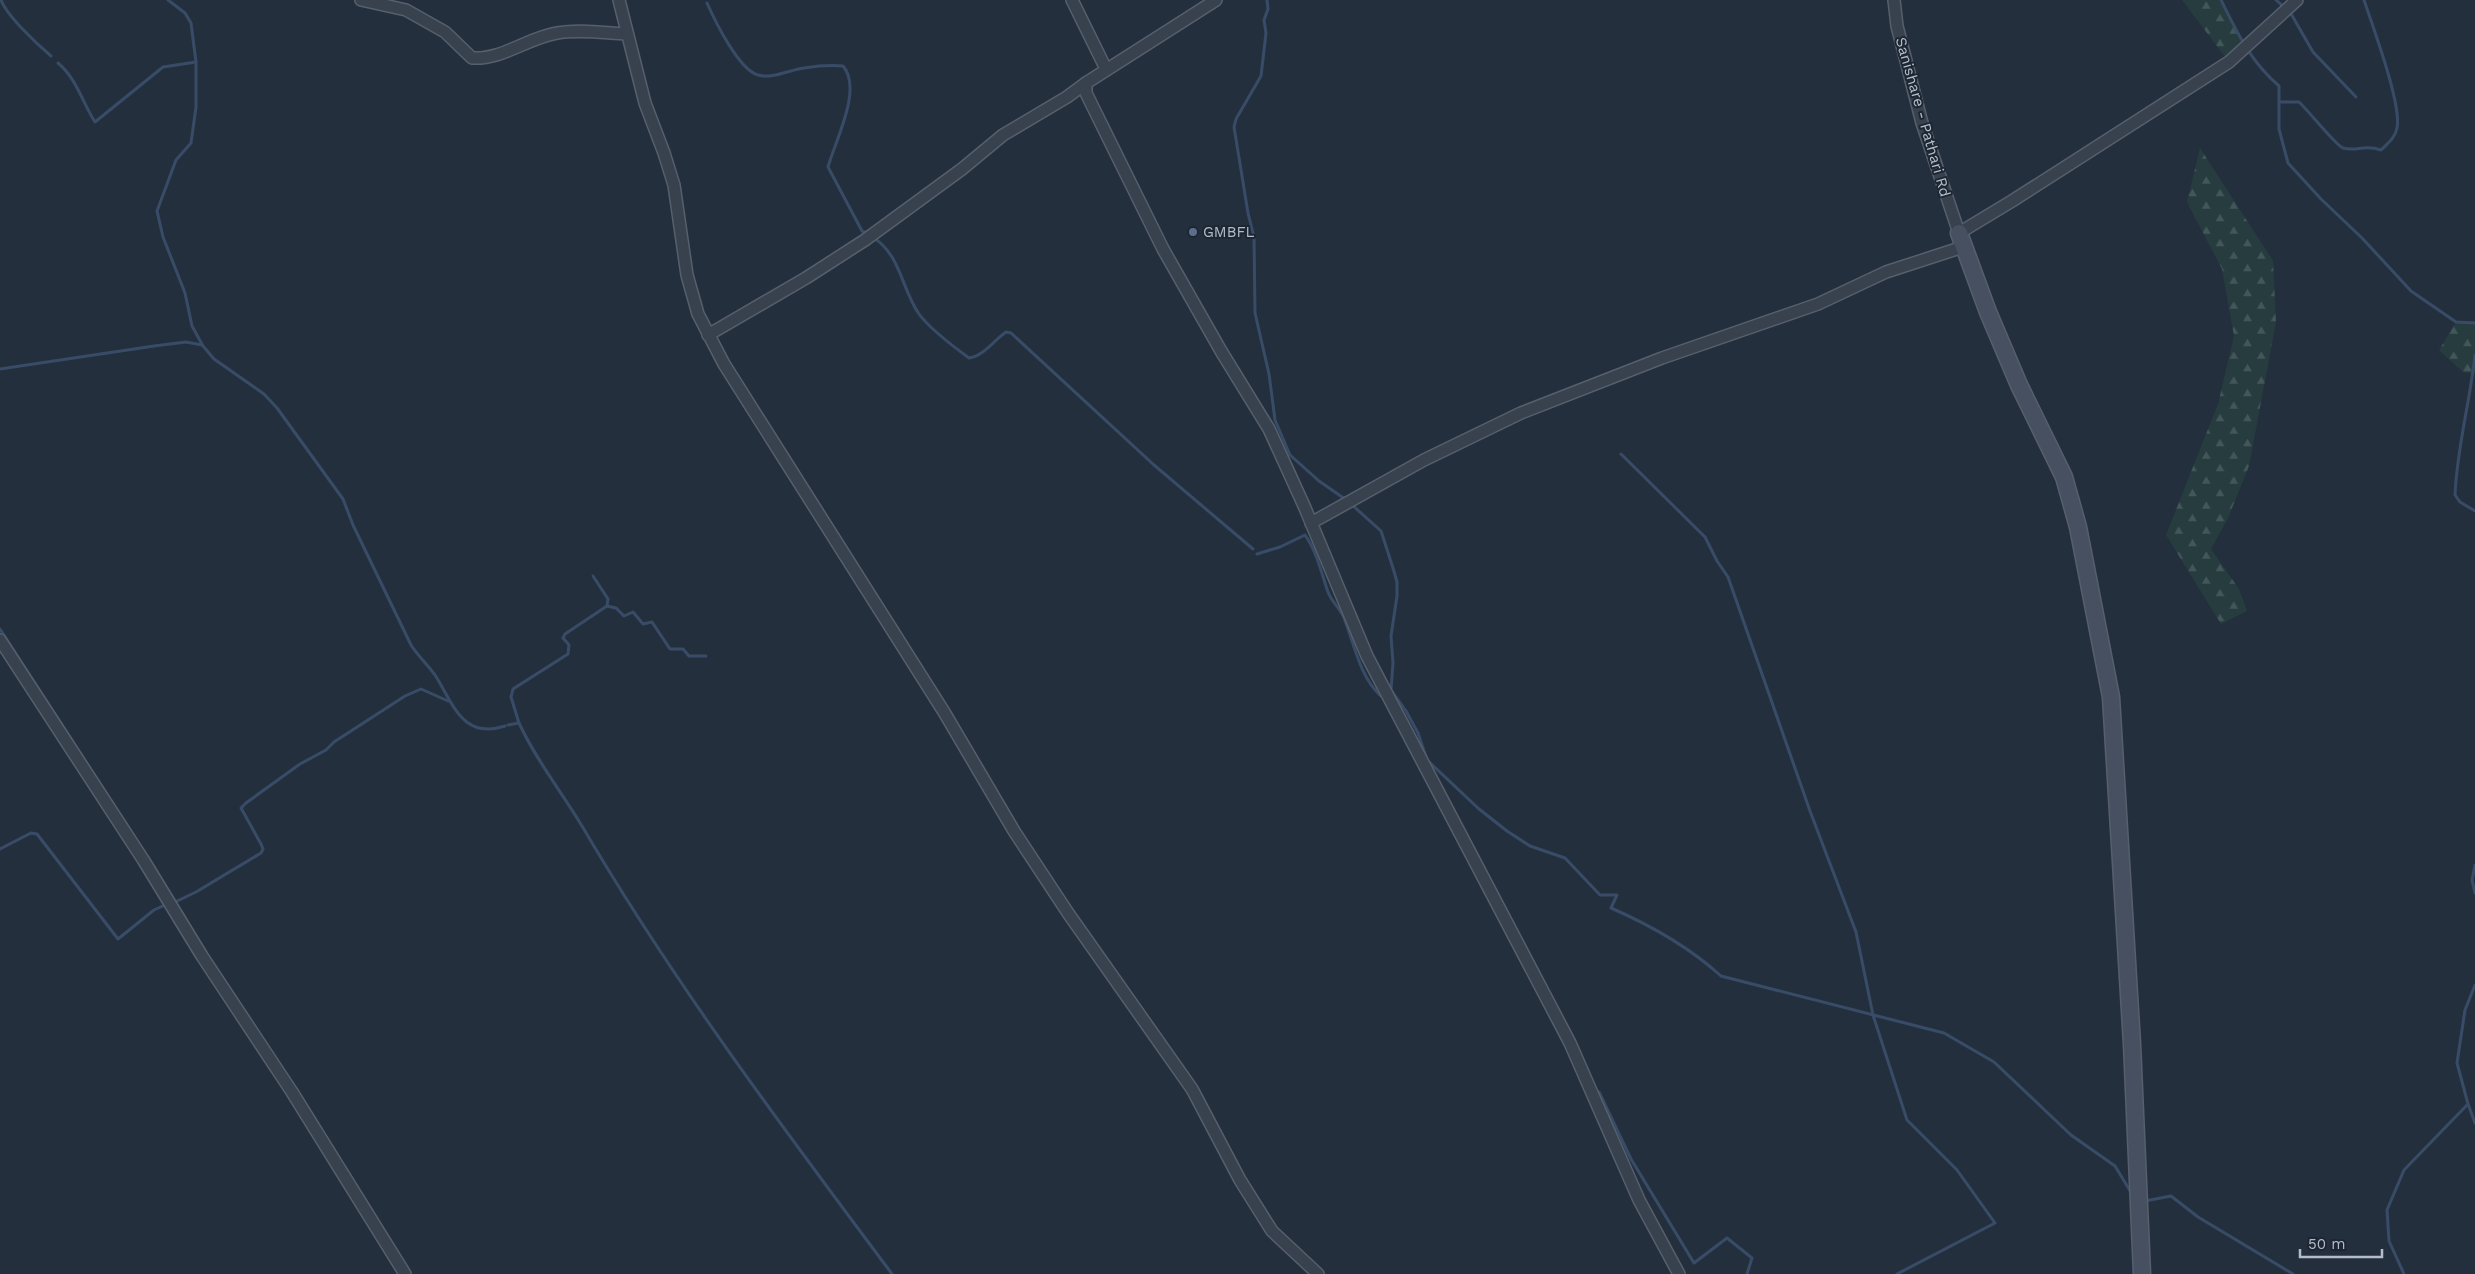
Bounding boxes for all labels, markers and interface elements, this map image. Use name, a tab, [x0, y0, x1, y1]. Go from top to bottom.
street label: Sanishare - Pathari Rd	[1892, 35, 1954, 199]
place label: GMBFL	[1203, 223, 1255, 241]
marker: GMBFL	[1187, 226, 1199, 238]
scale bar	[2300, 1226, 2382, 1258]
text: 50 m	[2308, 1235, 2345, 1253]

